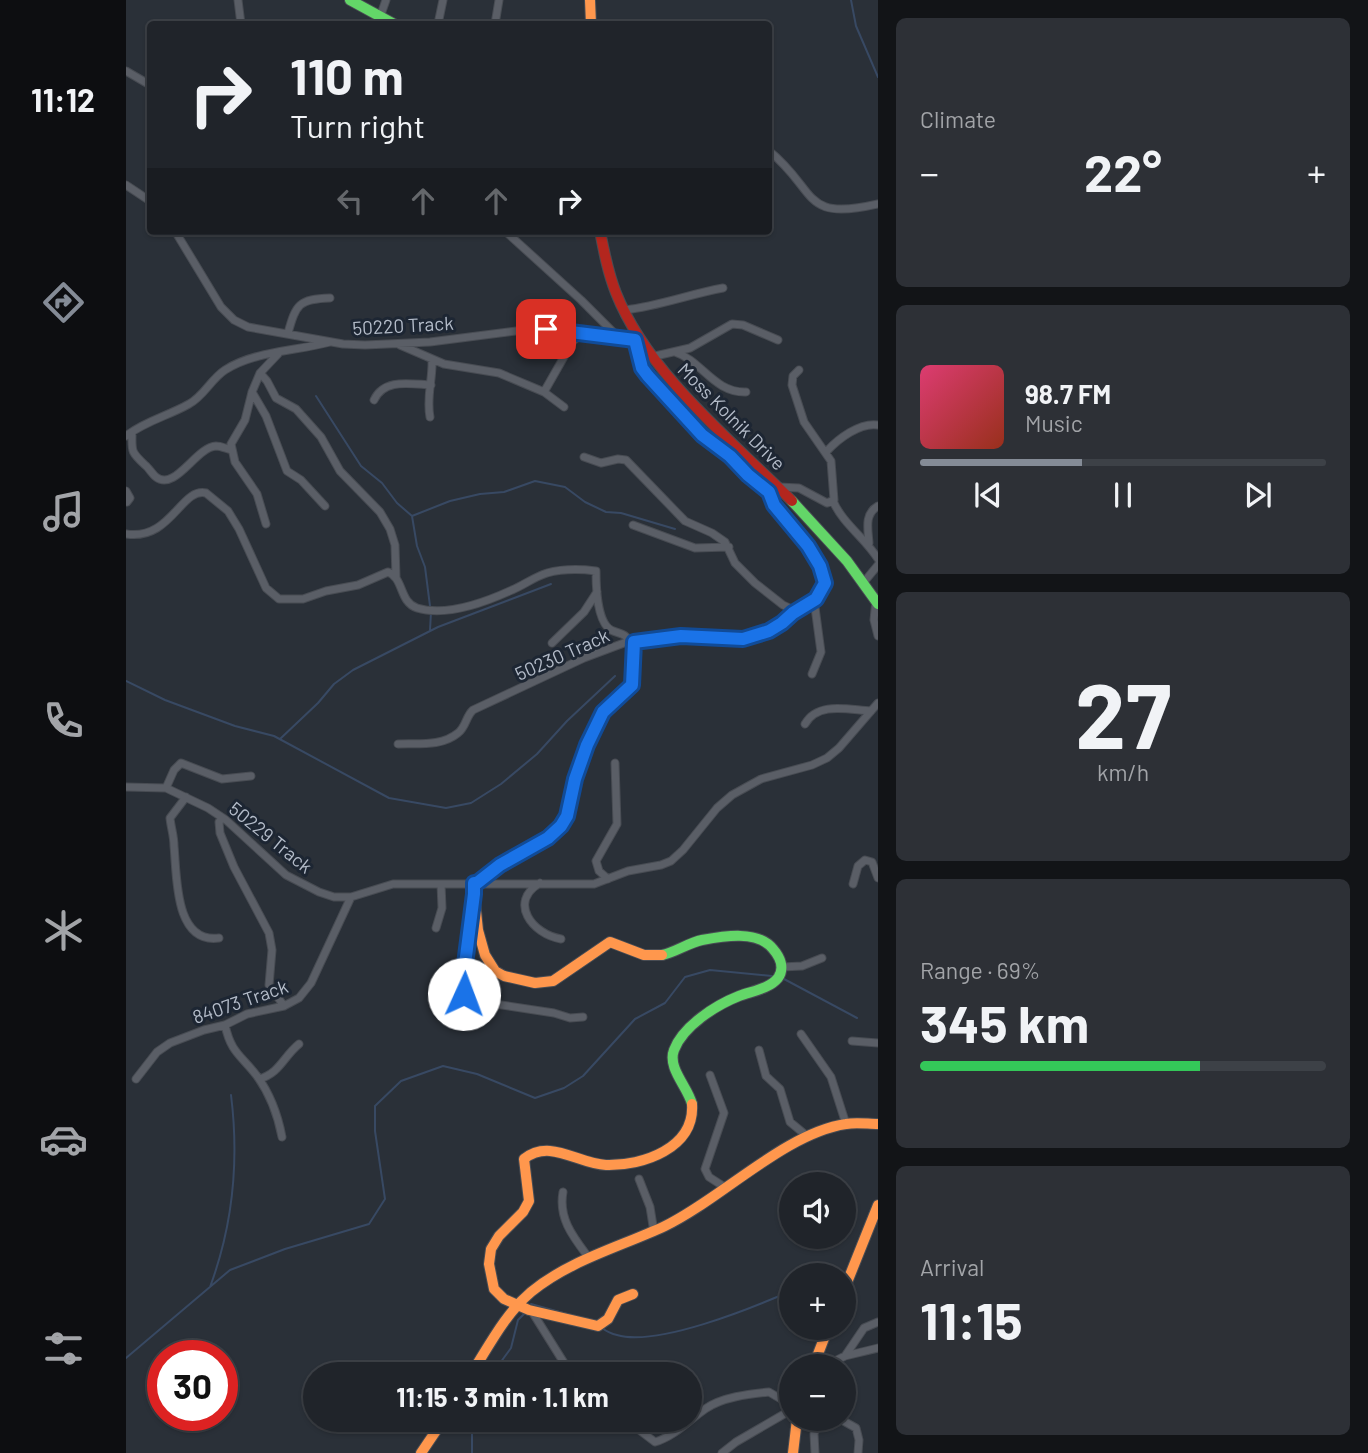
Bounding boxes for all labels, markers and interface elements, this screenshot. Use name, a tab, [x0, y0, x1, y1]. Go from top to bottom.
text: 110 m	[290, 46, 404, 105]
icon: right	[175, 49, 266, 140]
text: 11:12	[31, 80, 95, 118]
text: Climate	[920, 105, 996, 133]
text: Turn right	[290, 106, 425, 144]
text: 22°	[1084, 140, 1162, 202]
text: −	[920, 149, 939, 195]
text: +	[1307, 149, 1326, 195]
icon: left	[331, 182, 369, 220]
icon: ahead	[404, 182, 442, 220]
icon: ahead	[477, 182, 515, 220]
icon: right	[550, 182, 588, 220]
icon: directions	[39, 278, 88, 327]
pin	[516, 299, 576, 359]
icon: arrive	[527, 310, 565, 348]
street label: 50220 Track	[352, 311, 454, 339]
street label: Moss Kolnik Drive	[673, 357, 791, 475]
text: 98.7 FM	[1025, 378, 1111, 409]
text: Music	[1025, 409, 1083, 437]
icon: previous	[969, 476, 1007, 514]
icon: pause	[1104, 476, 1142, 514]
icon: next	[1239, 476, 1277, 514]
icon: music	[39, 487, 88, 536]
street label: 50230 Track	[511, 623, 613, 685]
text: 27	[1075, 658, 1171, 767]
icon: phone	[39, 696, 88, 745]
text: km/h	[1097, 758, 1149, 786]
street label: 50229 Track	[225, 796, 317, 878]
icon: climate	[39, 906, 88, 955]
text: Range · 69%	[920, 956, 1040, 984]
position arrow	[427, 957, 501, 1031]
street label: 84073 Track	[189, 974, 291, 1028]
text: 345 km	[920, 991, 1089, 1053]
icon: car	[39, 1115, 88, 1164]
map controls	[779, 1172, 856, 1431]
button: sound	[779, 1172, 856, 1249]
text: Arrival	[920, 1253, 984, 1281]
button: +	[779, 1263, 856, 1340]
text: 11:15	[920, 1288, 1023, 1350]
icon: filters	[39, 1324, 88, 1373]
speed limit sign: 30	[147, 1340, 238, 1431]
button: −	[779, 1354, 856, 1431]
text: 11:15 · 3 min · 1.1 km	[396, 1381, 609, 1412]

